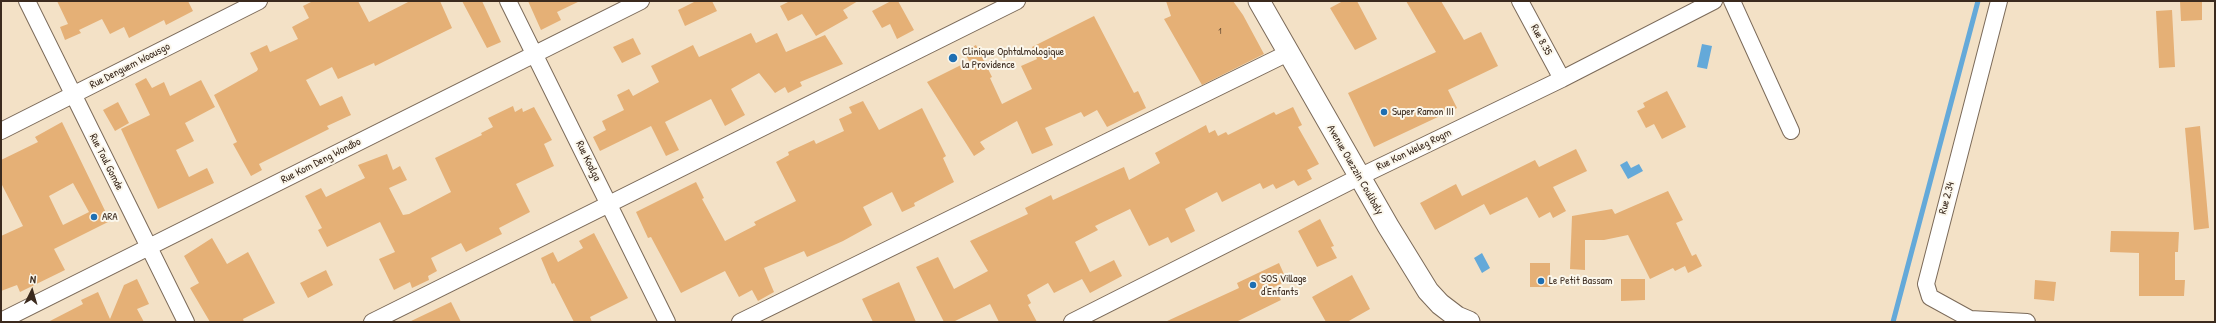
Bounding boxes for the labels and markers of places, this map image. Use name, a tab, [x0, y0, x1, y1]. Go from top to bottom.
place label: Clinique Ophtalmologique la Providence	[962, 45, 1064, 71]
marker: Clinique Ophtalmologique la Providence	[947, 52, 959, 64]
place label: Super Ramon III	[1392, 105, 1454, 119]
marker: Super Ramon III	[1379, 107, 1389, 117]
place label: ARA	[102, 210, 118, 224]
marker: ARA	[89, 212, 99, 222]
place label: SOS Village d'Enfants	[1261, 272, 1307, 298]
place label: Le Petit Bassam	[1549, 274, 1612, 288]
marker: Le Petit Bassam	[1536, 276, 1546, 286]
marker: SOS Village d'Enfants	[1248, 280, 1258, 290]

